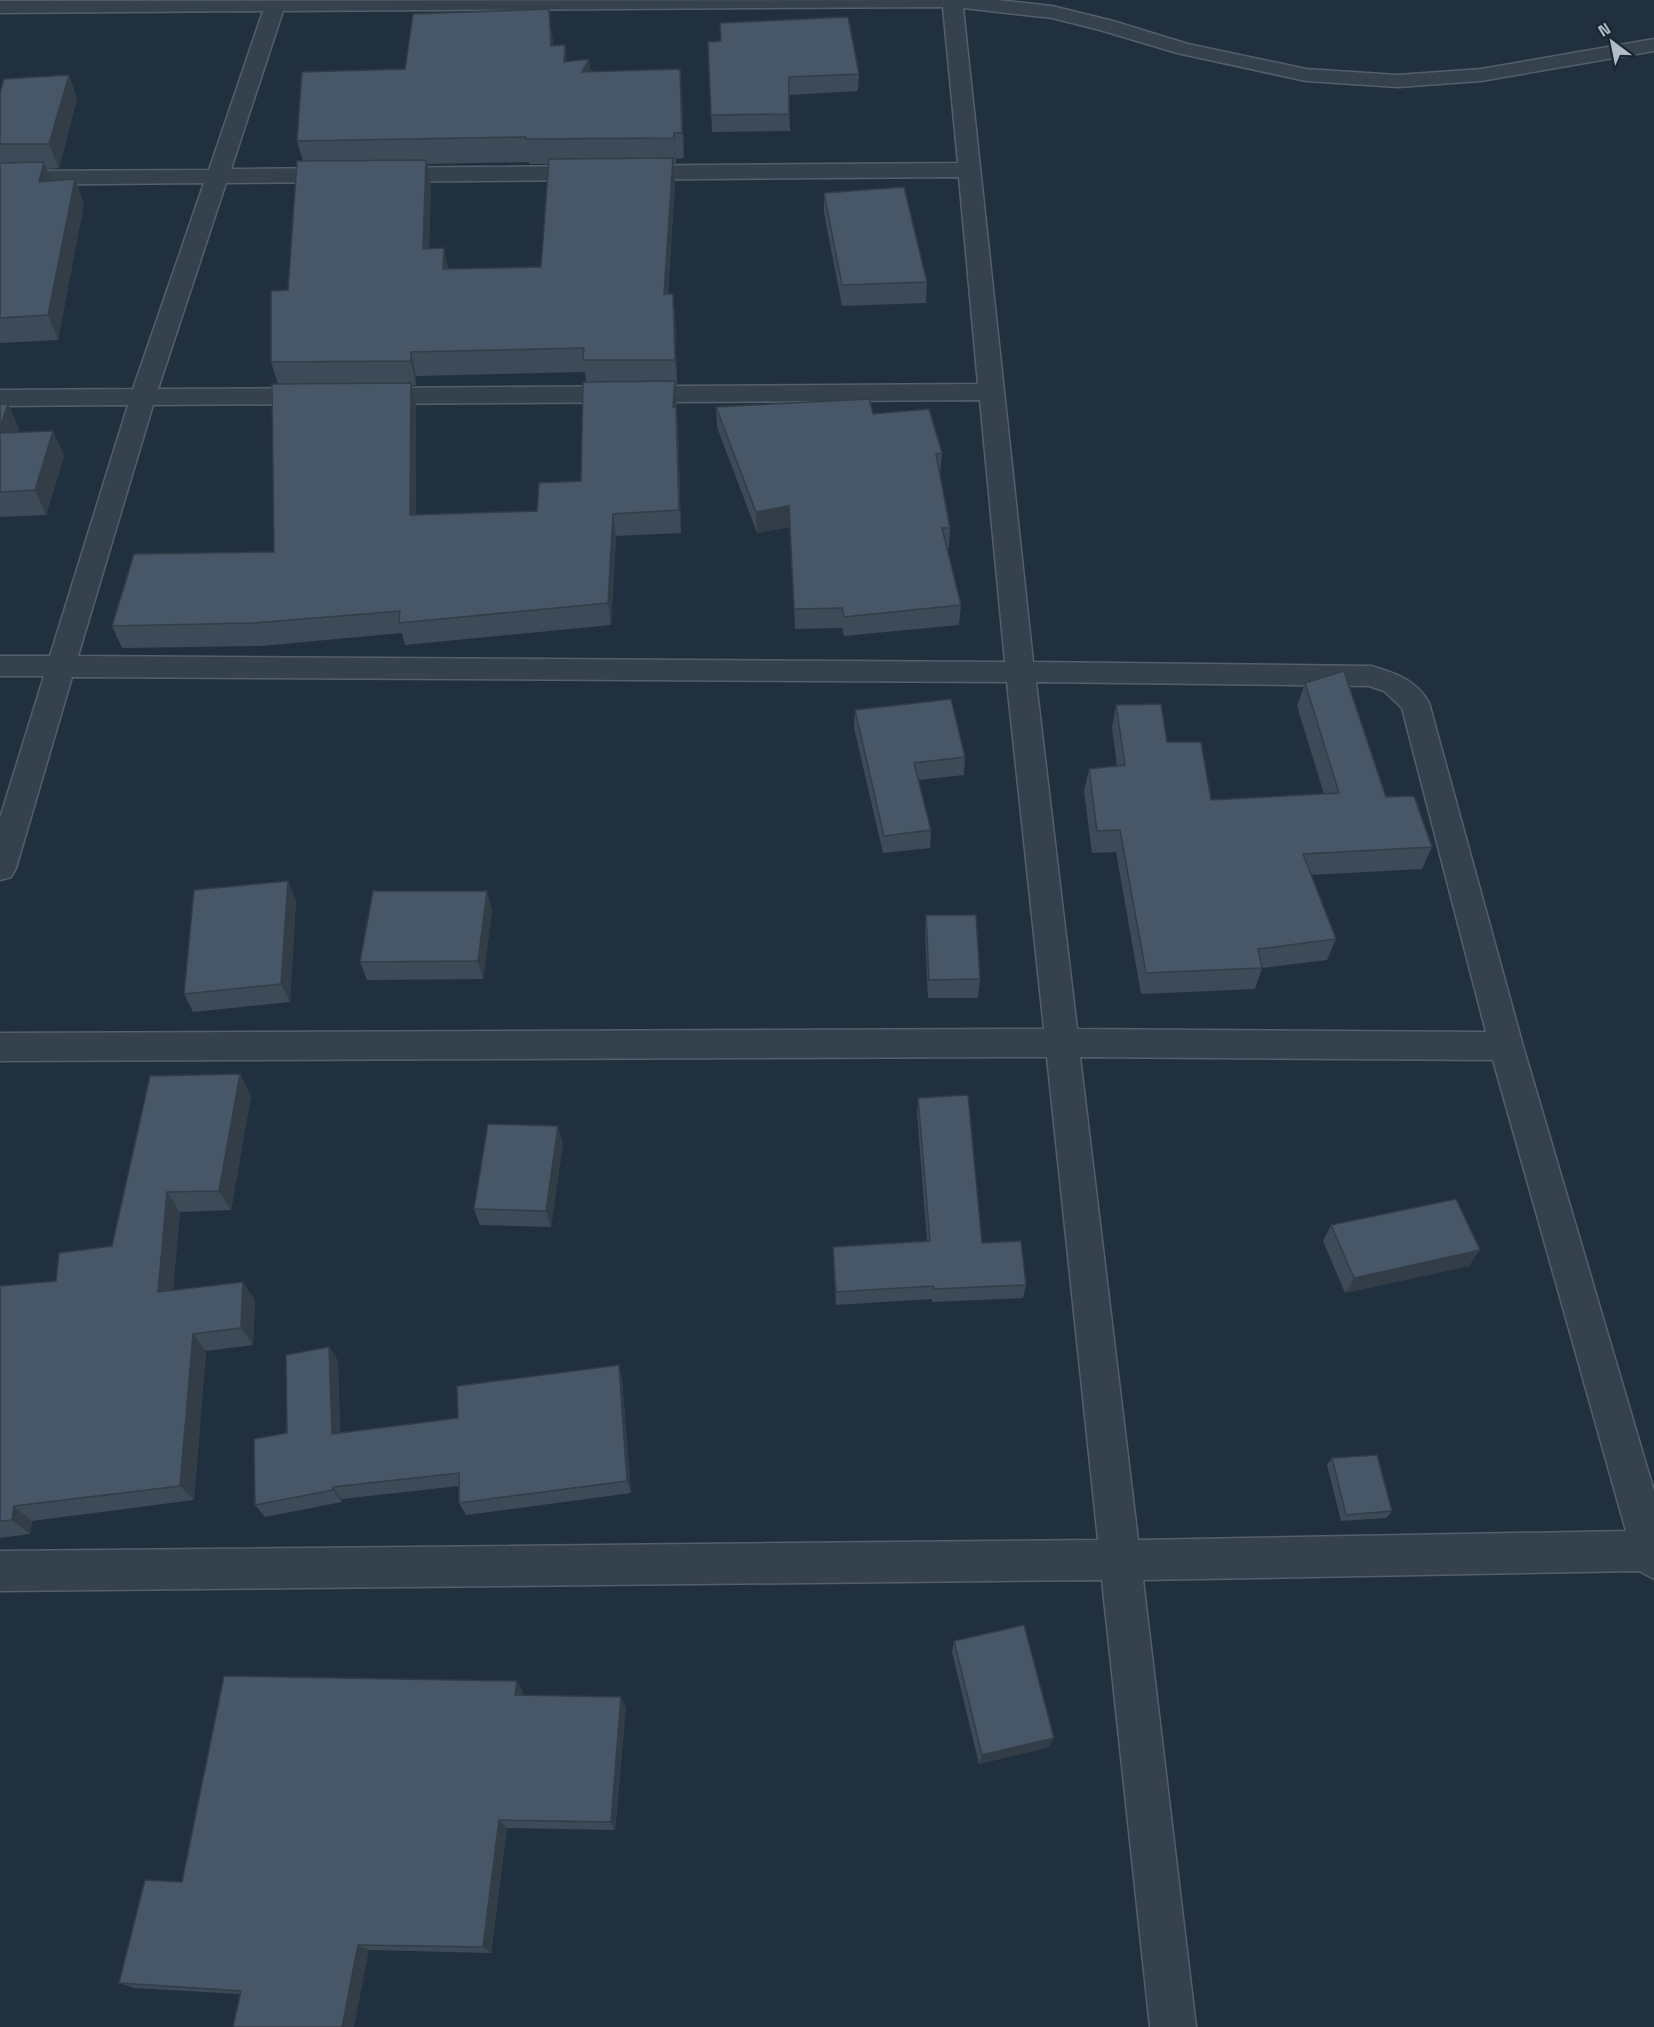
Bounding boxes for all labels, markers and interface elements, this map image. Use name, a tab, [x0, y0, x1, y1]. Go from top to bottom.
north arrow	[1582, 12, 1642, 72]
text: N	[1594, 18, 1614, 41]

